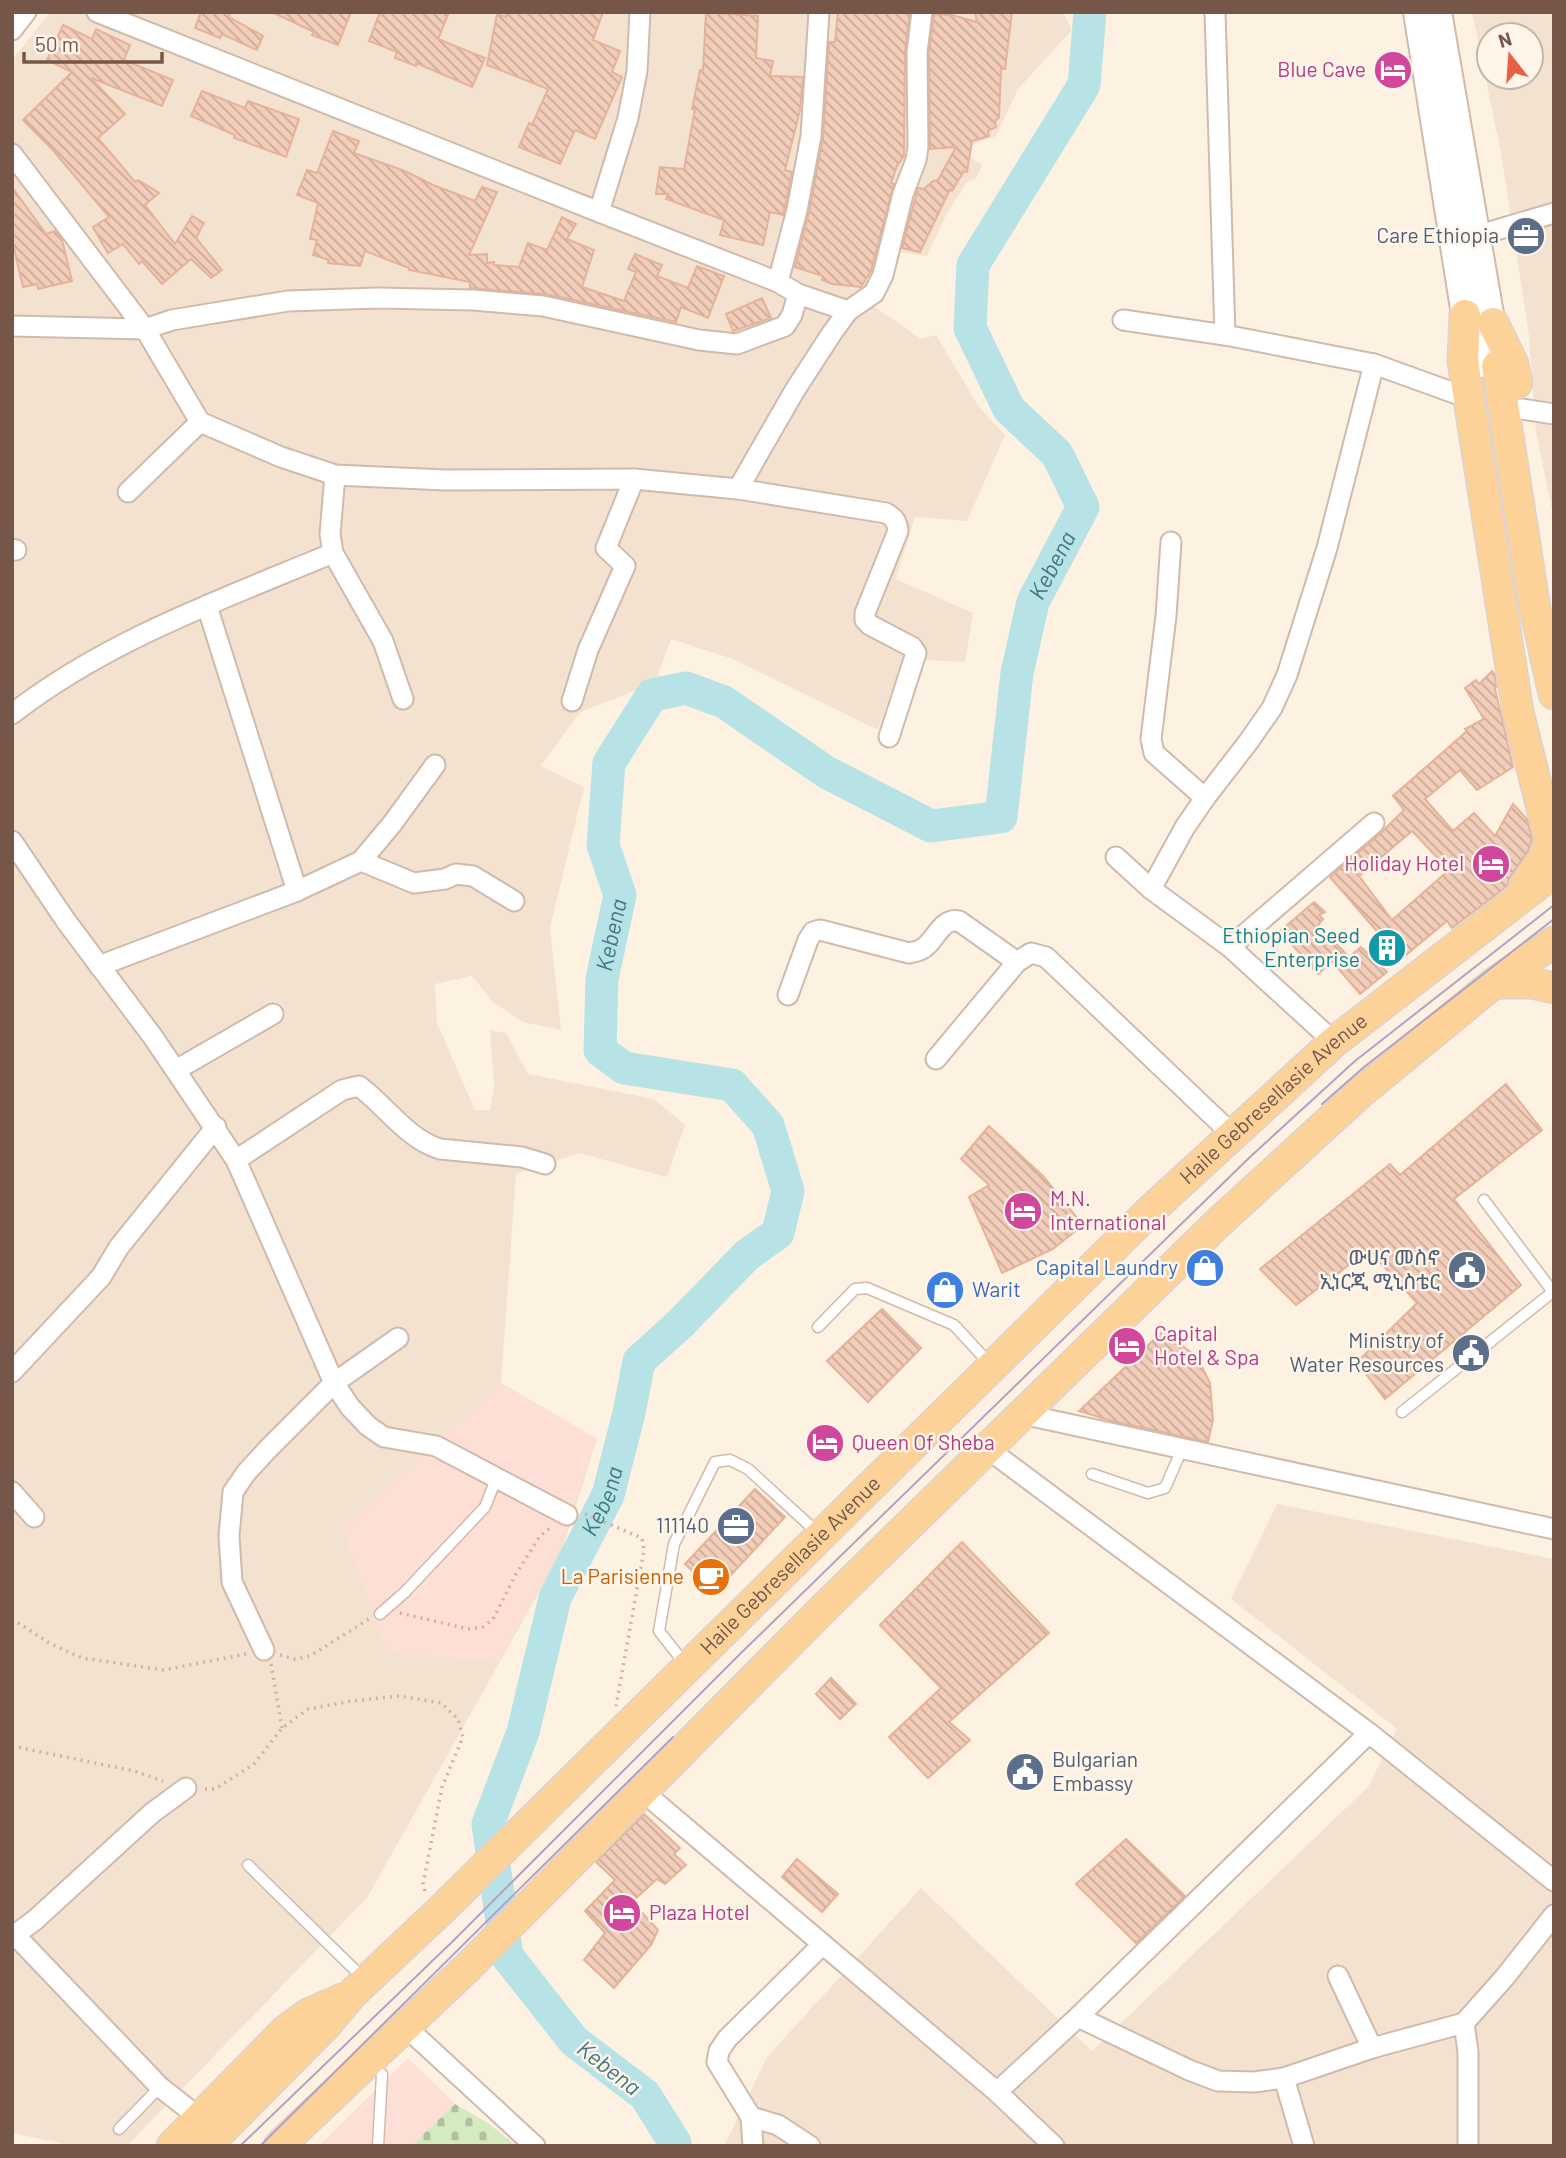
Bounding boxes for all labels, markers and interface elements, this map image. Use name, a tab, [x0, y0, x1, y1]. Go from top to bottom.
scale bar	[24, 21, 163, 65]
north arrow	[1475, 21, 1545, 91]
text: N	[1495, 26, 1514, 52]
text: 50 m	[35, 31, 79, 56]
hotel icon: Blue Cave	[1372, 49, 1414, 91]
place label: Blue Cave	[1277, 56, 1366, 81]
office icon: Care Ethiopia	[1505, 215, 1547, 257]
place label: Care Ethiopia	[1377, 222, 1499, 247]
water label: Kebena	[1022, 526, 1081, 604]
hotel icon: Holiday Hotel	[1470, 843, 1512, 885]
place label: Holiday Hotel	[1344, 850, 1464, 875]
water label: Kebena	[589, 896, 632, 973]
place label: Ethiopian Seed Enterprise	[1222, 922, 1360, 971]
building icon: Ethiopian Seed Enterprise	[1366, 927, 1408, 969]
street label: Haile Gebresellasie Avenue	[1174, 1007, 1372, 1188]
place label: M.N. International	[1050, 1185, 1166, 1234]
hotel icon: M.N. International	[1002, 1190, 1044, 1232]
place label: ውሀና መስኖ ኢነርጂ ሚኒስቴር	[1320, 1244, 1440, 1293]
shop icon: Capital Laundry	[1184, 1247, 1226, 1289]
public building icon: ውሀና መስኖ ኢነርጂ ሚኒስቴር	[1446, 1249, 1488, 1291]
place label: Capital Laundry	[1036, 1254, 1178, 1279]
shop icon: Warit	[924, 1269, 966, 1311]
place label: Warit	[972, 1276, 1021, 1301]
place label: Capital Hotel & Spa	[1154, 1320, 1259, 1369]
hotel icon: Capital Hotel & Spa	[1106, 1325, 1148, 1367]
place label: Ministry of Water Resources	[1289, 1327, 1444, 1376]
public building icon: Ministry of Water Resources	[1450, 1332, 1492, 1374]
hotel icon: Queen Of Sheba	[804, 1422, 846, 1464]
place label: Queen Of Sheba	[852, 1429, 995, 1454]
water label: Kebena	[574, 1463, 628, 1540]
street label: Haile Gebresellasie Avenue	[694, 1470, 885, 1659]
office icon: 111140	[715, 1505, 757, 1547]
place label: 111140	[656, 1512, 709, 1537]
cafe icon: La Parisienne	[690, 1556, 732, 1598]
place label: La Parisienne	[561, 1563, 684, 1588]
place label: Bulgarian Embassy	[1052, 1746, 1138, 1795]
public building icon: Bulgarian Embassy	[1004, 1751, 1046, 1793]
hotel icon: Plaza Hotel	[601, 1892, 643, 1934]
place label: Plaza Hotel	[649, 1899, 750, 1924]
water label: Kebena	[572, 2034, 647, 2101]

